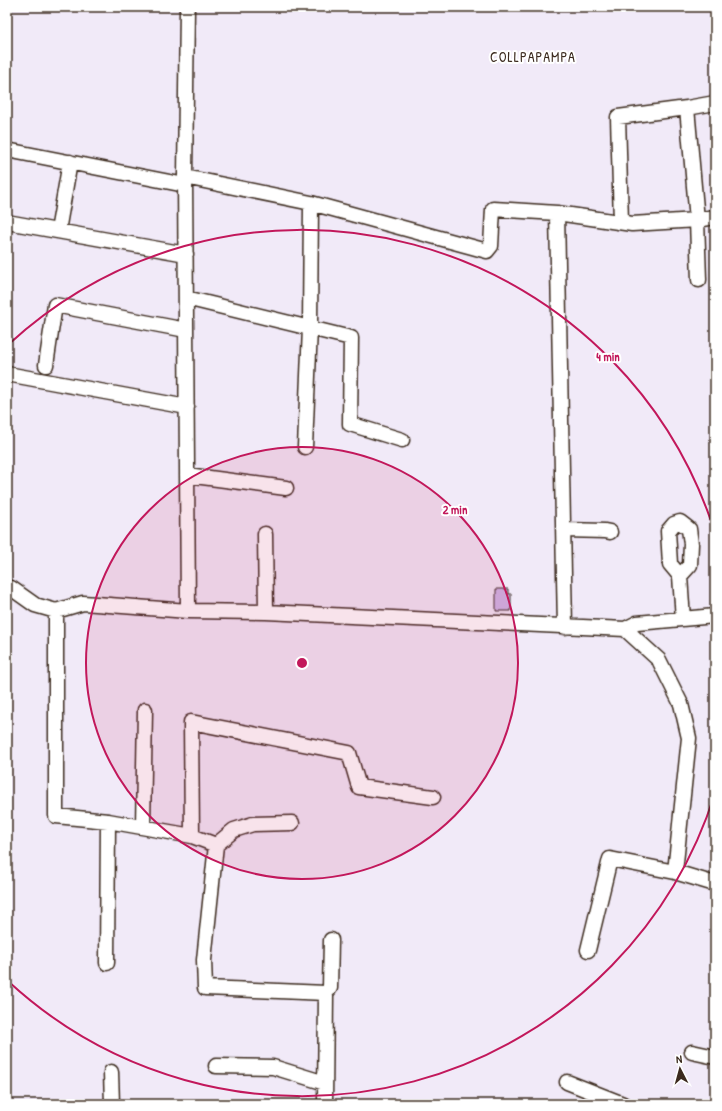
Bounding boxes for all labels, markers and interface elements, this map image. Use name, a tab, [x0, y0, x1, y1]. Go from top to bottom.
district label: COLLPAPAMPA	[490, 47, 576, 66]
text: 4 min	[596, 348, 620, 365]
text: 2 min	[443, 501, 468, 518]
centre of rings	[295, 656, 309, 670]
north arrow	[660, 1049, 700, 1089]
text: N	[675, 1052, 683, 1066]

